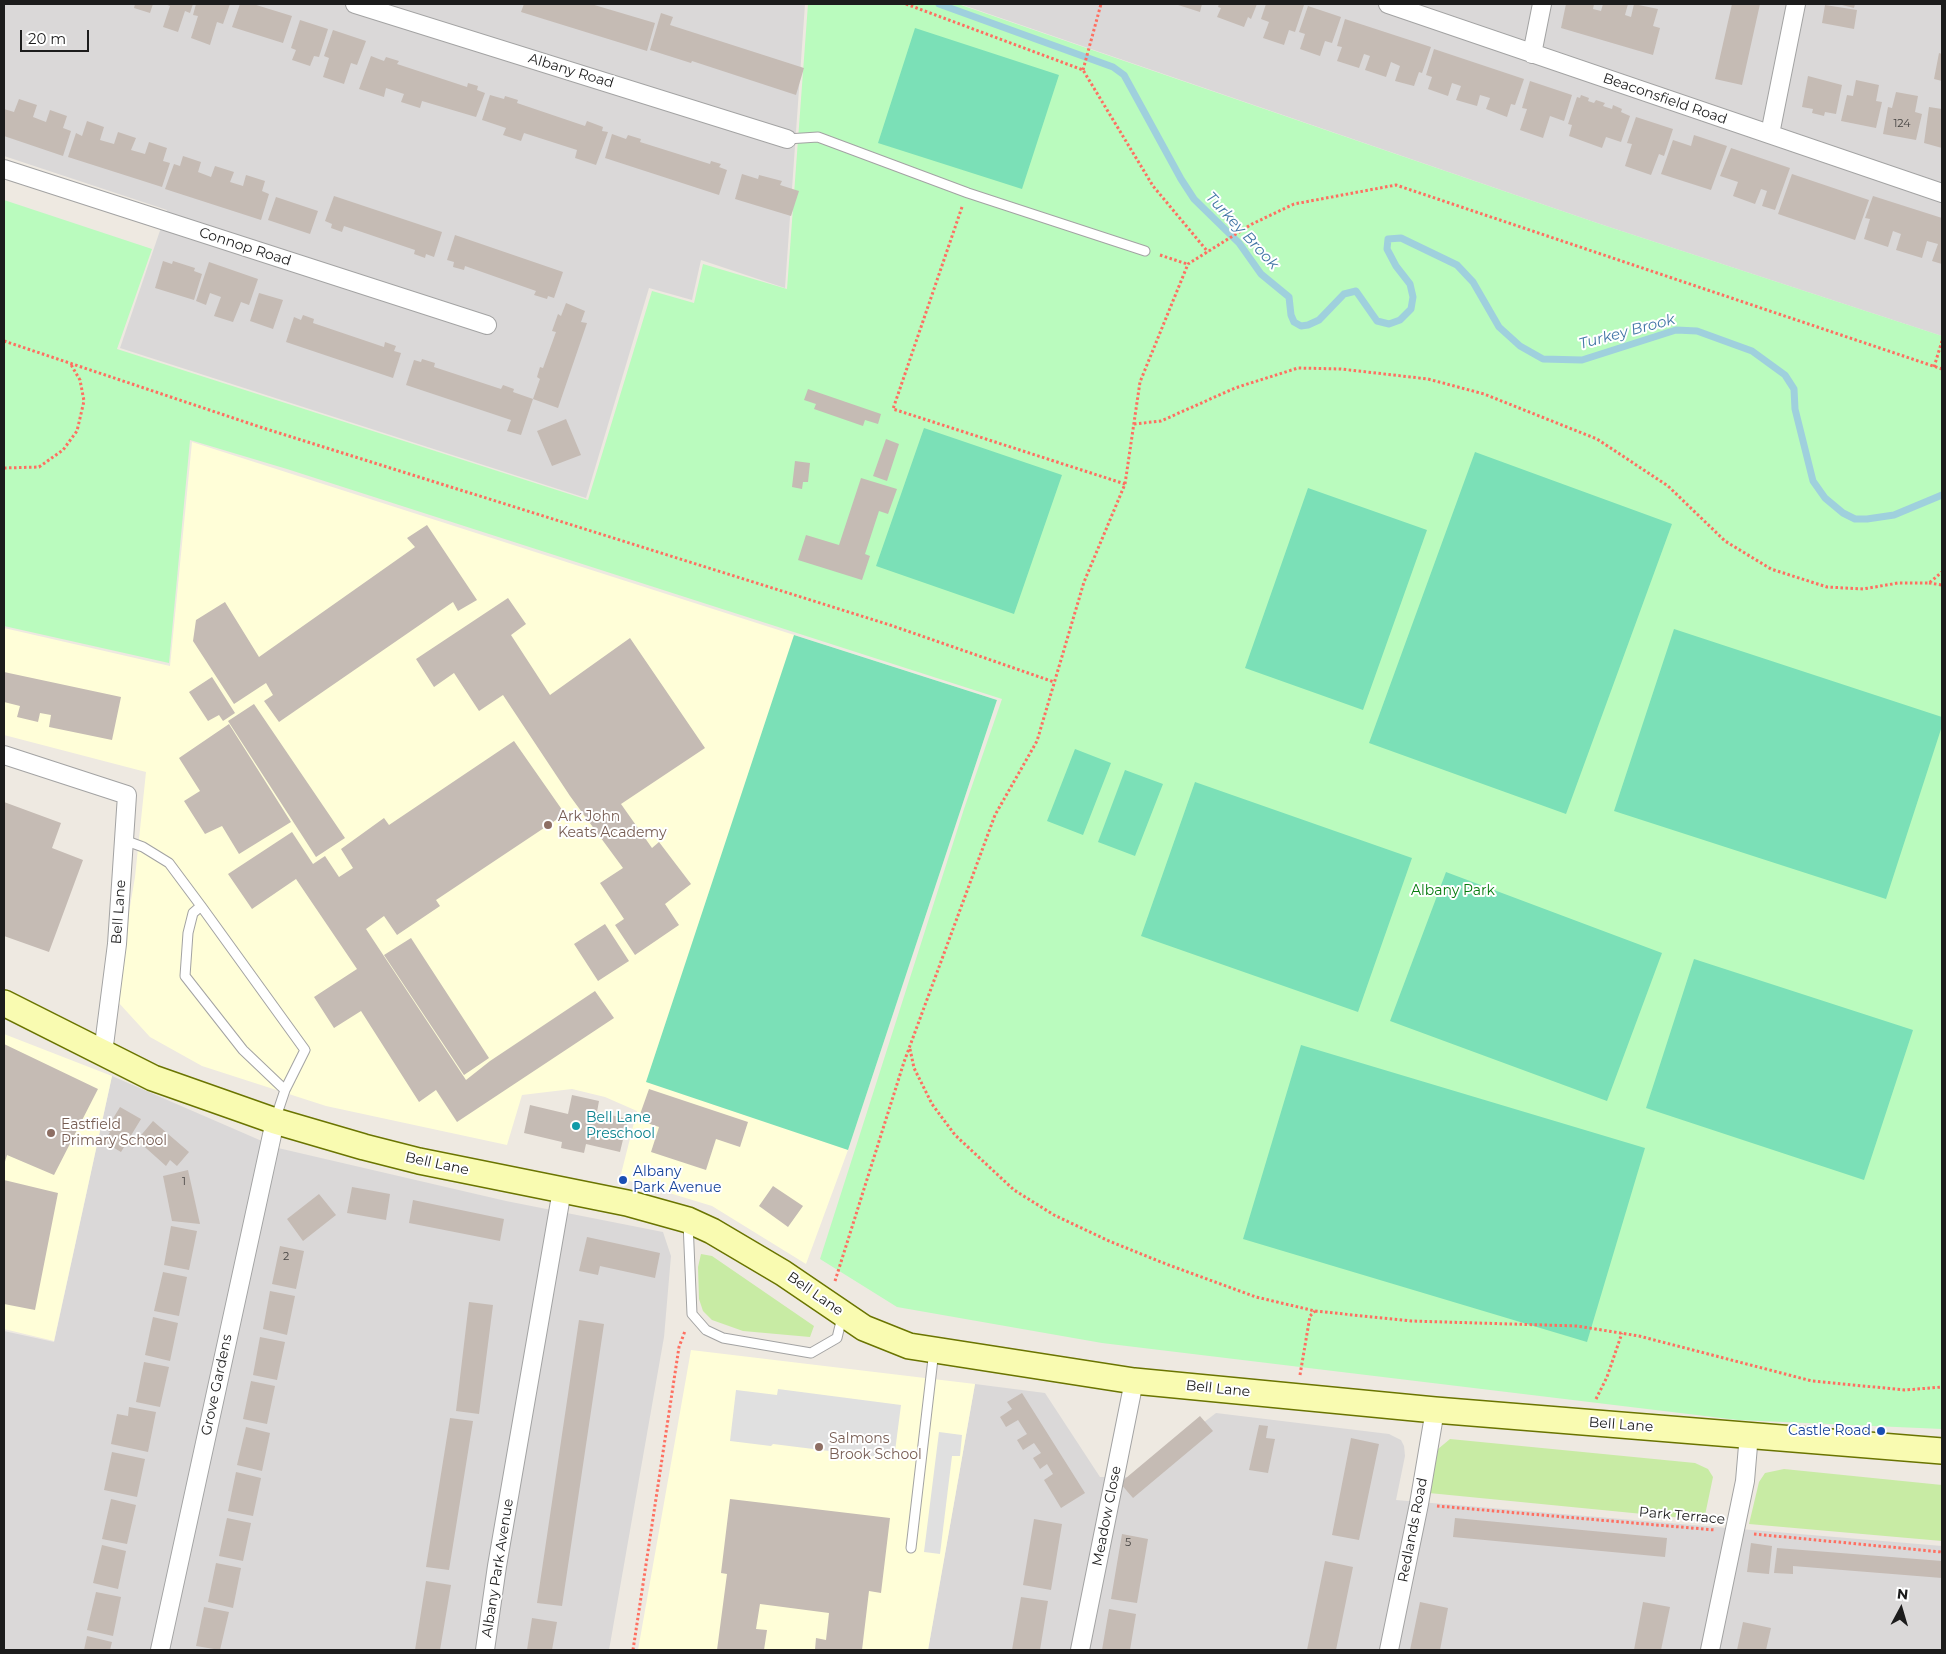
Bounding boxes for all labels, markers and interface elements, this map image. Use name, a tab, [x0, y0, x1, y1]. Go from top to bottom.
scale bar	[22, 20, 91, 52]
text: 20 m	[28, 29, 66, 48]
street label: Albany Road	[526, 50, 616, 92]
street label: Beaconsfield Road	[1601, 70, 1729, 128]
house number: 124	[1893, 117, 1911, 131]
water label: Turkey Brook	[1202, 189, 1282, 273]
street label: Connop Road	[197, 224, 293, 270]
water label: Turkey Brook	[1577, 311, 1677, 353]
place label: Ark John Keats Academy	[558, 809, 667, 842]
marker: Ark John Keats Academy	[542, 819, 554, 831]
street label: Bell Lane	[108, 879, 130, 945]
park label: Albany Park	[1411, 883, 1495, 899]
place label: Bell Lane Preschool	[586, 1110, 655, 1142]
place label: Eastfield Primary School	[61, 1117, 167, 1150]
marker: Bell Lane Preschool	[570, 1120, 582, 1132]
marker: Eastfield Primary School	[45, 1127, 57, 1139]
street label: Bell Lane	[404, 1149, 470, 1179]
place label: Albany Park Avenue	[633, 1164, 721, 1196]
marker: Albany Park Avenue	[617, 1174, 629, 1186]
house number: 1	[182, 1175, 186, 1189]
house number: 2	[283, 1250, 289, 1264]
street label: Bell Lane	[784, 1269, 846, 1319]
street label: Grove Gardens	[198, 1333, 236, 1437]
street label: Bell Lane	[1185, 1377, 1251, 1401]
street label: Bell Lane	[1588, 1414, 1654, 1436]
place label: Castle Road	[1788, 1423, 1871, 1439]
marker: Castle Road	[1875, 1425, 1887, 1437]
place label: Salmons Brook School	[829, 1431, 922, 1464]
marker: Salmons Brook School	[813, 1441, 825, 1453]
street label: Meadow Close	[1089, 1464, 1125, 1568]
street label: Redlands Road	[1395, 1476, 1431, 1584]
street label: Albany Park Avenue	[479, 1497, 517, 1639]
street label: Park Terrace	[1638, 1504, 1726, 1528]
house number: 5	[1125, 1536, 1131, 1550]
north arrow	[1876, 1584, 1926, 1634]
text: N	[1896, 1585, 1909, 1604]

